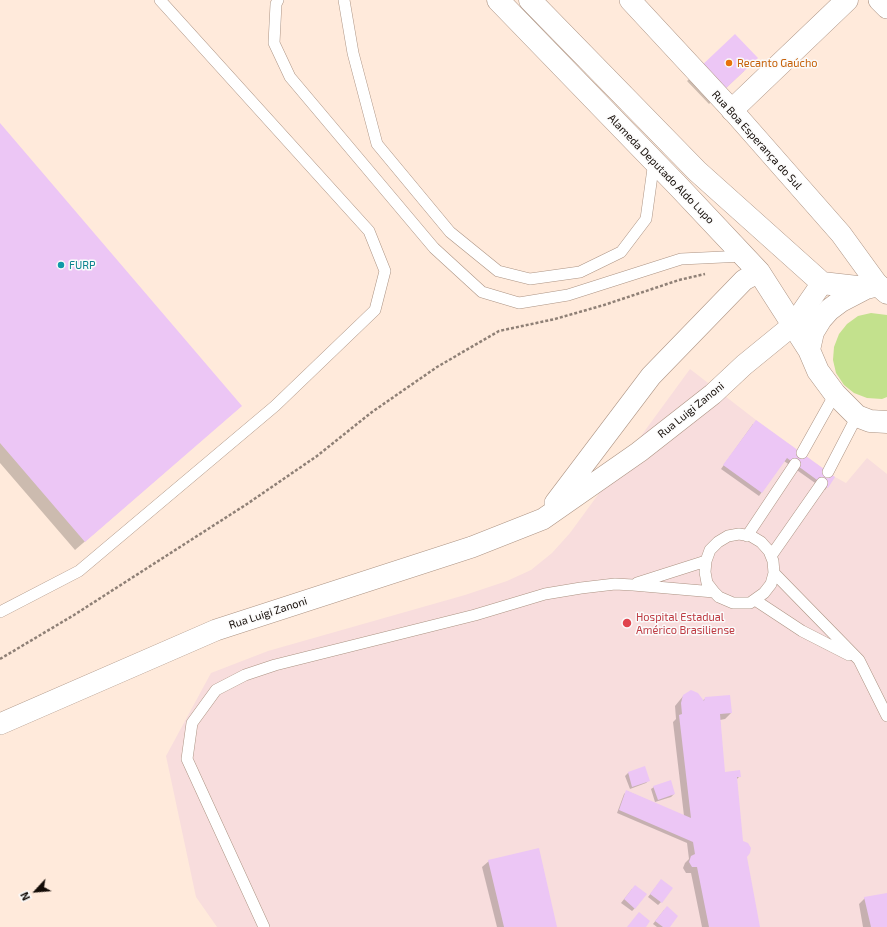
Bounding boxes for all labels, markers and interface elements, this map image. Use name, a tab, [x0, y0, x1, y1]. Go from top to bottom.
place label: Recanto Gaúcho	[737, 56, 818, 70]
marker: Recanto Gaúcho	[724, 58, 734, 68]
street label: Rua Boa Esperança do Sul	[709, 88, 805, 192]
street label: Alameda Deputado Aldo Lupo	[605, 111, 717, 227]
place label: FURP	[69, 258, 96, 272]
marker: FURP	[56, 260, 66, 270]
street label: Rua Luigi Zanoni	[655, 379, 727, 441]
street label: Rua Luigi Zanoni	[227, 594, 309, 632]
place label: Hospital Estadual Américo Brasiliense	[636, 610, 735, 636]
marker: Hospital Estadual Américo Brasiliense	[621, 617, 633, 629]
north arrow	[16, 871, 56, 911]
text: N	[17, 890, 32, 903]

